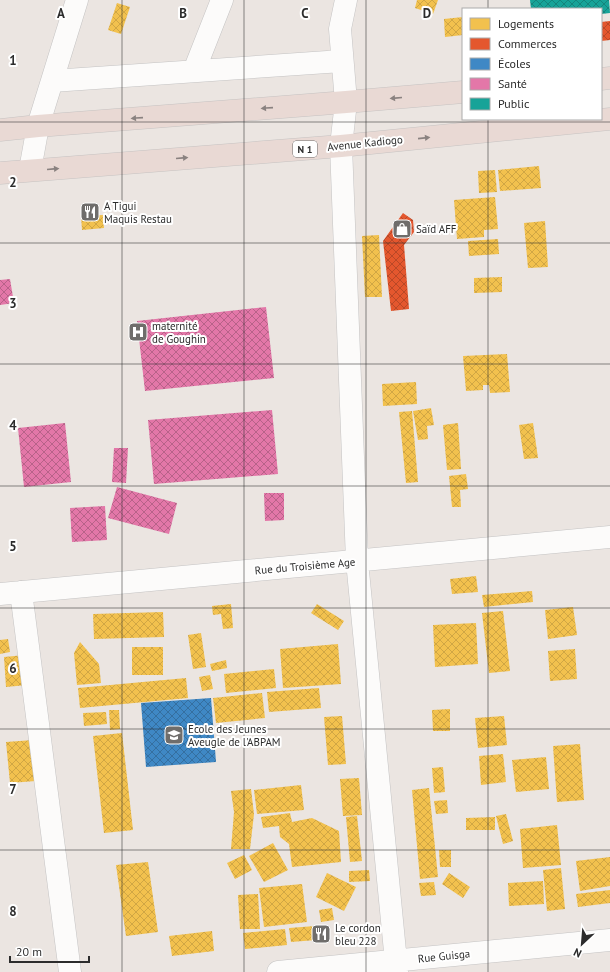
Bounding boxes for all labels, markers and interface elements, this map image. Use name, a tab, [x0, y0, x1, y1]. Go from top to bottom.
text: A	[57, 5, 65, 22]
text: B	[179, 5, 187, 22]
text: C	[301, 5, 309, 22]
text: D	[423, 5, 431, 22]
legend	[462, 8, 602, 120]
text: Logements	[498, 16, 554, 31]
text: Commerces	[498, 36, 557, 51]
text: 1	[9, 52, 17, 69]
text: Écoles	[498, 56, 531, 71]
text: Santé	[498, 76, 527, 91]
one-way arrow	[390, 94, 402, 101]
text: Public	[498, 96, 530, 111]
one-way arrow	[261, 105, 273, 112]
one-way arrow	[131, 115, 143, 122]
street label: Avenue Kadiogo	[327, 132, 403, 154]
one-way arrow	[417, 134, 430, 141]
road number: N 1	[293, 141, 317, 157]
one-way arrow	[176, 155, 188, 162]
one-way arrow	[47, 165, 59, 172]
text: 2	[9, 174, 17, 191]
place label: A Tigui Maquis Restau	[104, 199, 172, 226]
restaurant icon: A Tigui Maquis Restau	[79, 201, 101, 223]
shop icon: Saïd AFF	[391, 218, 413, 240]
place label: Saïd AFF	[416, 222, 457, 236]
text: 3	[9, 295, 17, 312]
place label: maternité de Goughin	[152, 319, 206, 346]
hospital icon: maternité de Goughin	[127, 321, 149, 343]
text: 4	[9, 417, 17, 434]
text: 5	[9, 538, 17, 555]
street label: Rue du Troisième Age	[254, 555, 356, 577]
text: 6	[9, 660, 17, 677]
place label: Ecole des Jeunes Aveugle de l'ABPAM	[188, 722, 281, 749]
school or university icon: Ecole des Jeunes Aveugle de l'ABPAM	[163, 724, 185, 746]
text: 7	[9, 781, 17, 798]
text: 8	[9, 903, 17, 920]
place label: Le cordon bleu 228	[335, 921, 381, 948]
restaurant icon: Le cordon bleu 228	[310, 923, 332, 945]
north arrow	[562, 924, 602, 964]
scale bar	[10, 938, 89, 964]
text: 20 m	[16, 944, 42, 959]
text: N	[571, 945, 584, 961]
street label: Rue Guisga	[417, 946, 471, 966]

